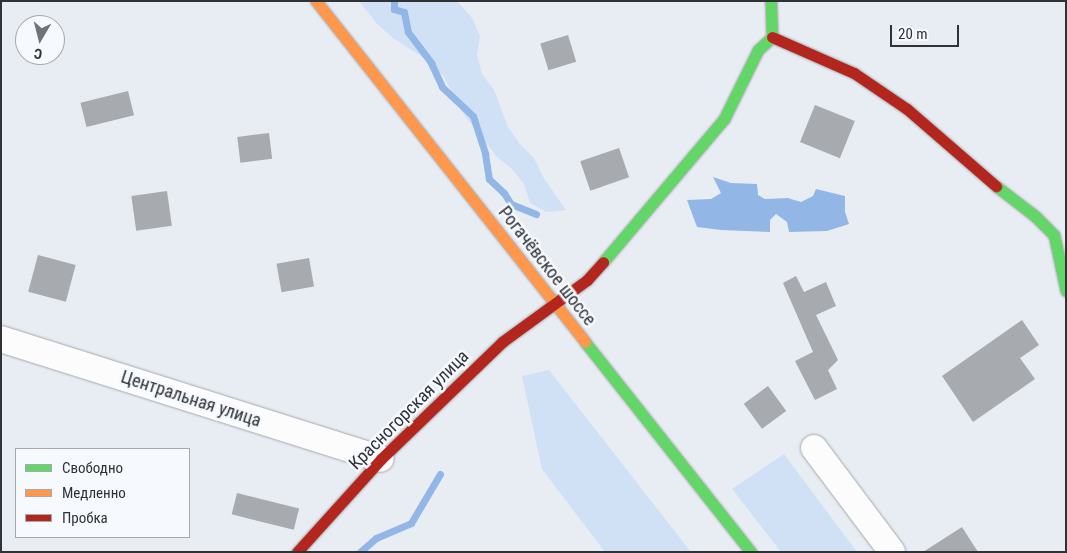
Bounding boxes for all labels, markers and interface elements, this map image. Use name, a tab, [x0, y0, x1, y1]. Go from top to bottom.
north arrow	[15, 15, 65, 65]
scale bar	[892, 15, 961, 47]
text: 20 m	[898, 25, 928, 43]
text: С	[33, 45, 43, 62]
street label: Рогачёвское шоссе	[494, 202, 600, 330]
street label: Красногорская улица	[345, 346, 473, 474]
street label: Центральная улица	[118, 366, 264, 432]
legend	[15, 448, 190, 538]
text: Свободно	[62, 459, 123, 477]
text: Медленно	[62, 484, 126, 502]
text: Пробка	[62, 509, 108, 527]

